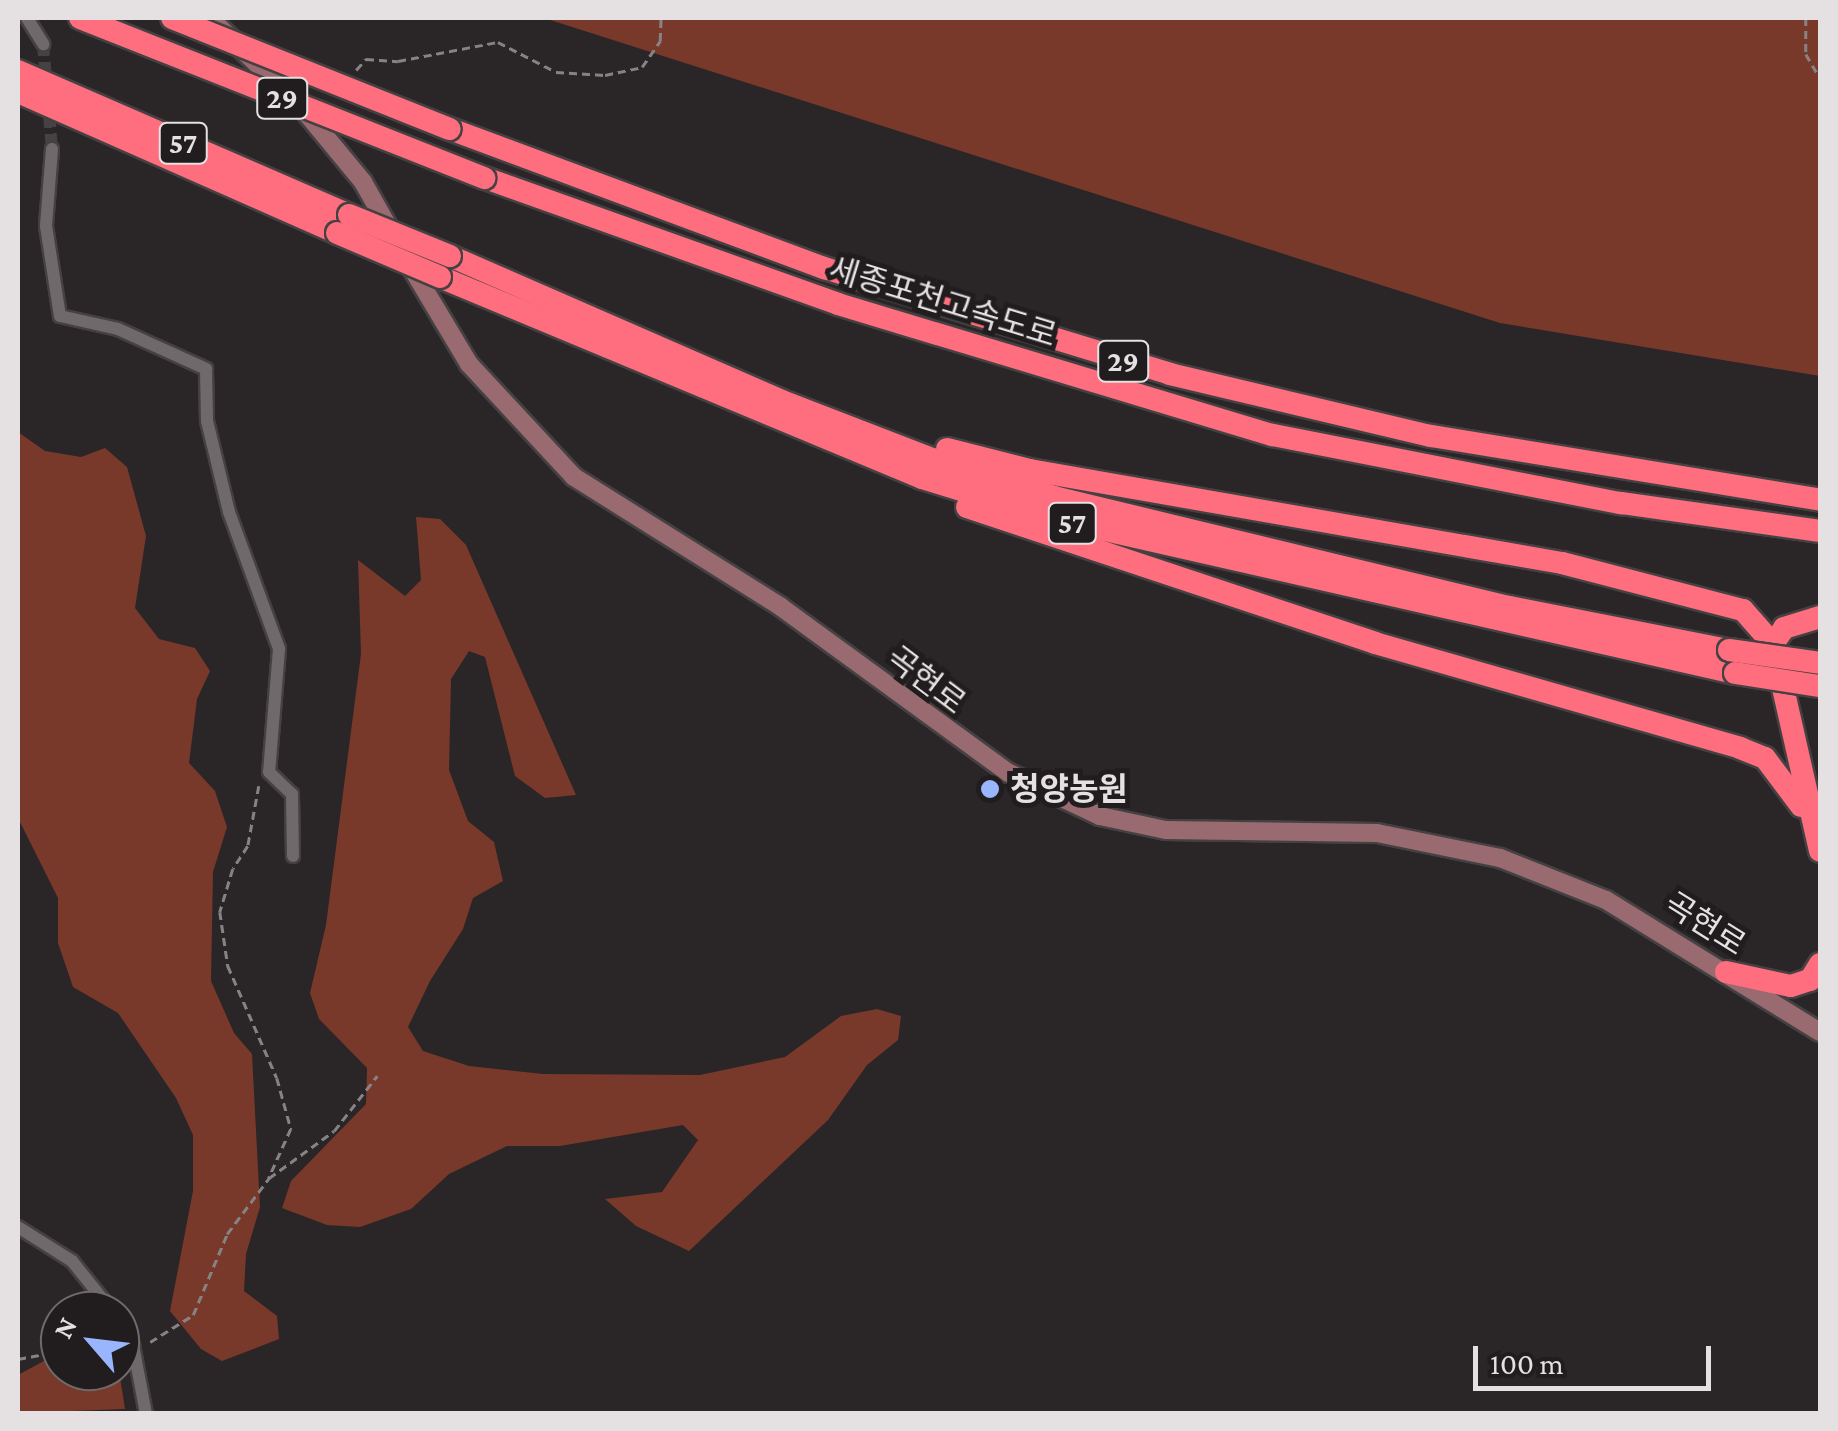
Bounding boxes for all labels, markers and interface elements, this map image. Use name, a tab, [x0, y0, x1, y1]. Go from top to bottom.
road number: 29	[254, 73, 310, 123]
road number: 57	[158, 118, 208, 168]
street label: 세종포천고속도로	[825, 249, 1061, 355]
road number: 29	[1096, 336, 1150, 386]
road number: 57	[1047, 498, 1097, 548]
street label: 곡현로	[879, 638, 973, 722]
place label: 청양농원	[1010, 770, 1128, 808]
marker: 청양농원	[979, 778, 1001, 800]
street label: 곡현로	[1657, 884, 1753, 964]
north arrow	[40, 1291, 140, 1391]
text: N	[47, 1312, 83, 1343]
scale bar	[1478, 1326, 1716, 1388]
text: 100 m	[1490, 1347, 1564, 1380]

